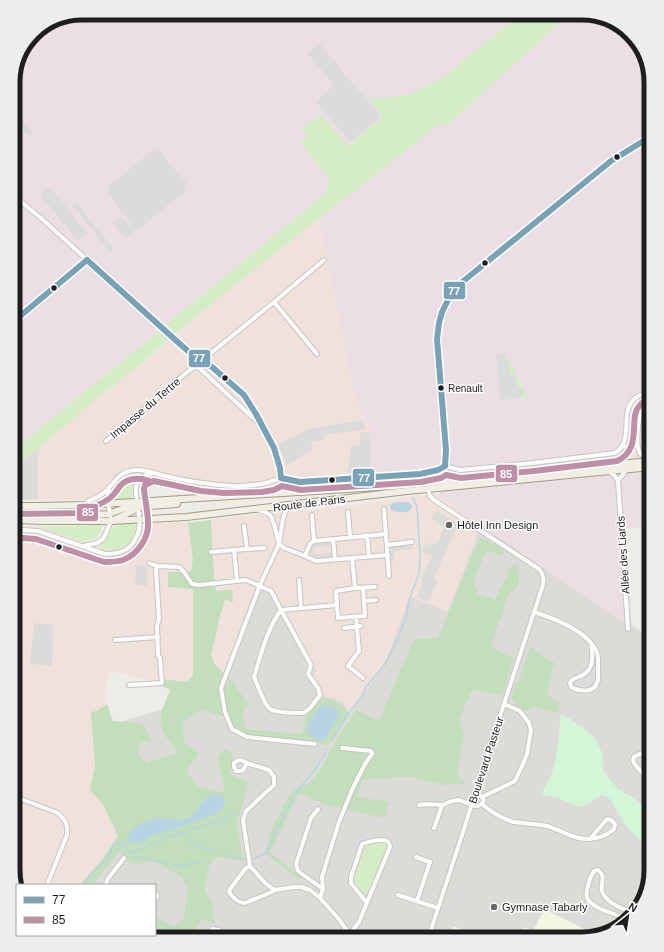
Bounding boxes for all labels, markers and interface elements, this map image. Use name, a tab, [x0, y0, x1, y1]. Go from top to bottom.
unlabelled marker	[612, 152, 622, 162]
unlabelled marker	[480, 258, 490, 268]
line badge: 77	[443, 281, 466, 300]
unlabelled marker	[49, 283, 59, 293]
text: 77	[448, 285, 460, 297]
line badge: 77	[188, 349, 211, 368]
text: 77	[193, 352, 205, 364]
unlabelled marker	[220, 373, 230, 383]
street label: Impasse du Tertre	[107, 375, 183, 441]
marker: Renault	[436, 383, 446, 393]
place label: Renault	[448, 383, 483, 394]
line badge: 85	[495, 464, 518, 483]
line badge: 77	[352, 468, 375, 487]
text: 85	[500, 468, 512, 480]
text: 77	[358, 472, 370, 484]
unlabelled marker	[327, 475, 337, 485]
street label: Route de Paris	[272, 493, 346, 513]
line badge: 85	[76, 503, 99, 522]
text: 85	[82, 506, 94, 518]
street label: Allée des Liards	[614, 515, 632, 594]
place label: Hôtel Inn Design	[457, 519, 538, 531]
marker: Hôtel Inn Design	[444, 520, 454, 530]
unlabelled marker	[54, 542, 64, 552]
street label: Boulevard Pasteur	[466, 715, 506, 805]
legend	[16, 884, 156, 936]
text: 77	[52, 893, 66, 907]
north arrow	[608, 896, 648, 936]
text: N	[627, 900, 639, 915]
place label: Gymnase Tabarly	[502, 901, 588, 913]
marker: Gymnase Tabarly	[489, 902, 499, 912]
text: 85	[52, 913, 66, 927]

